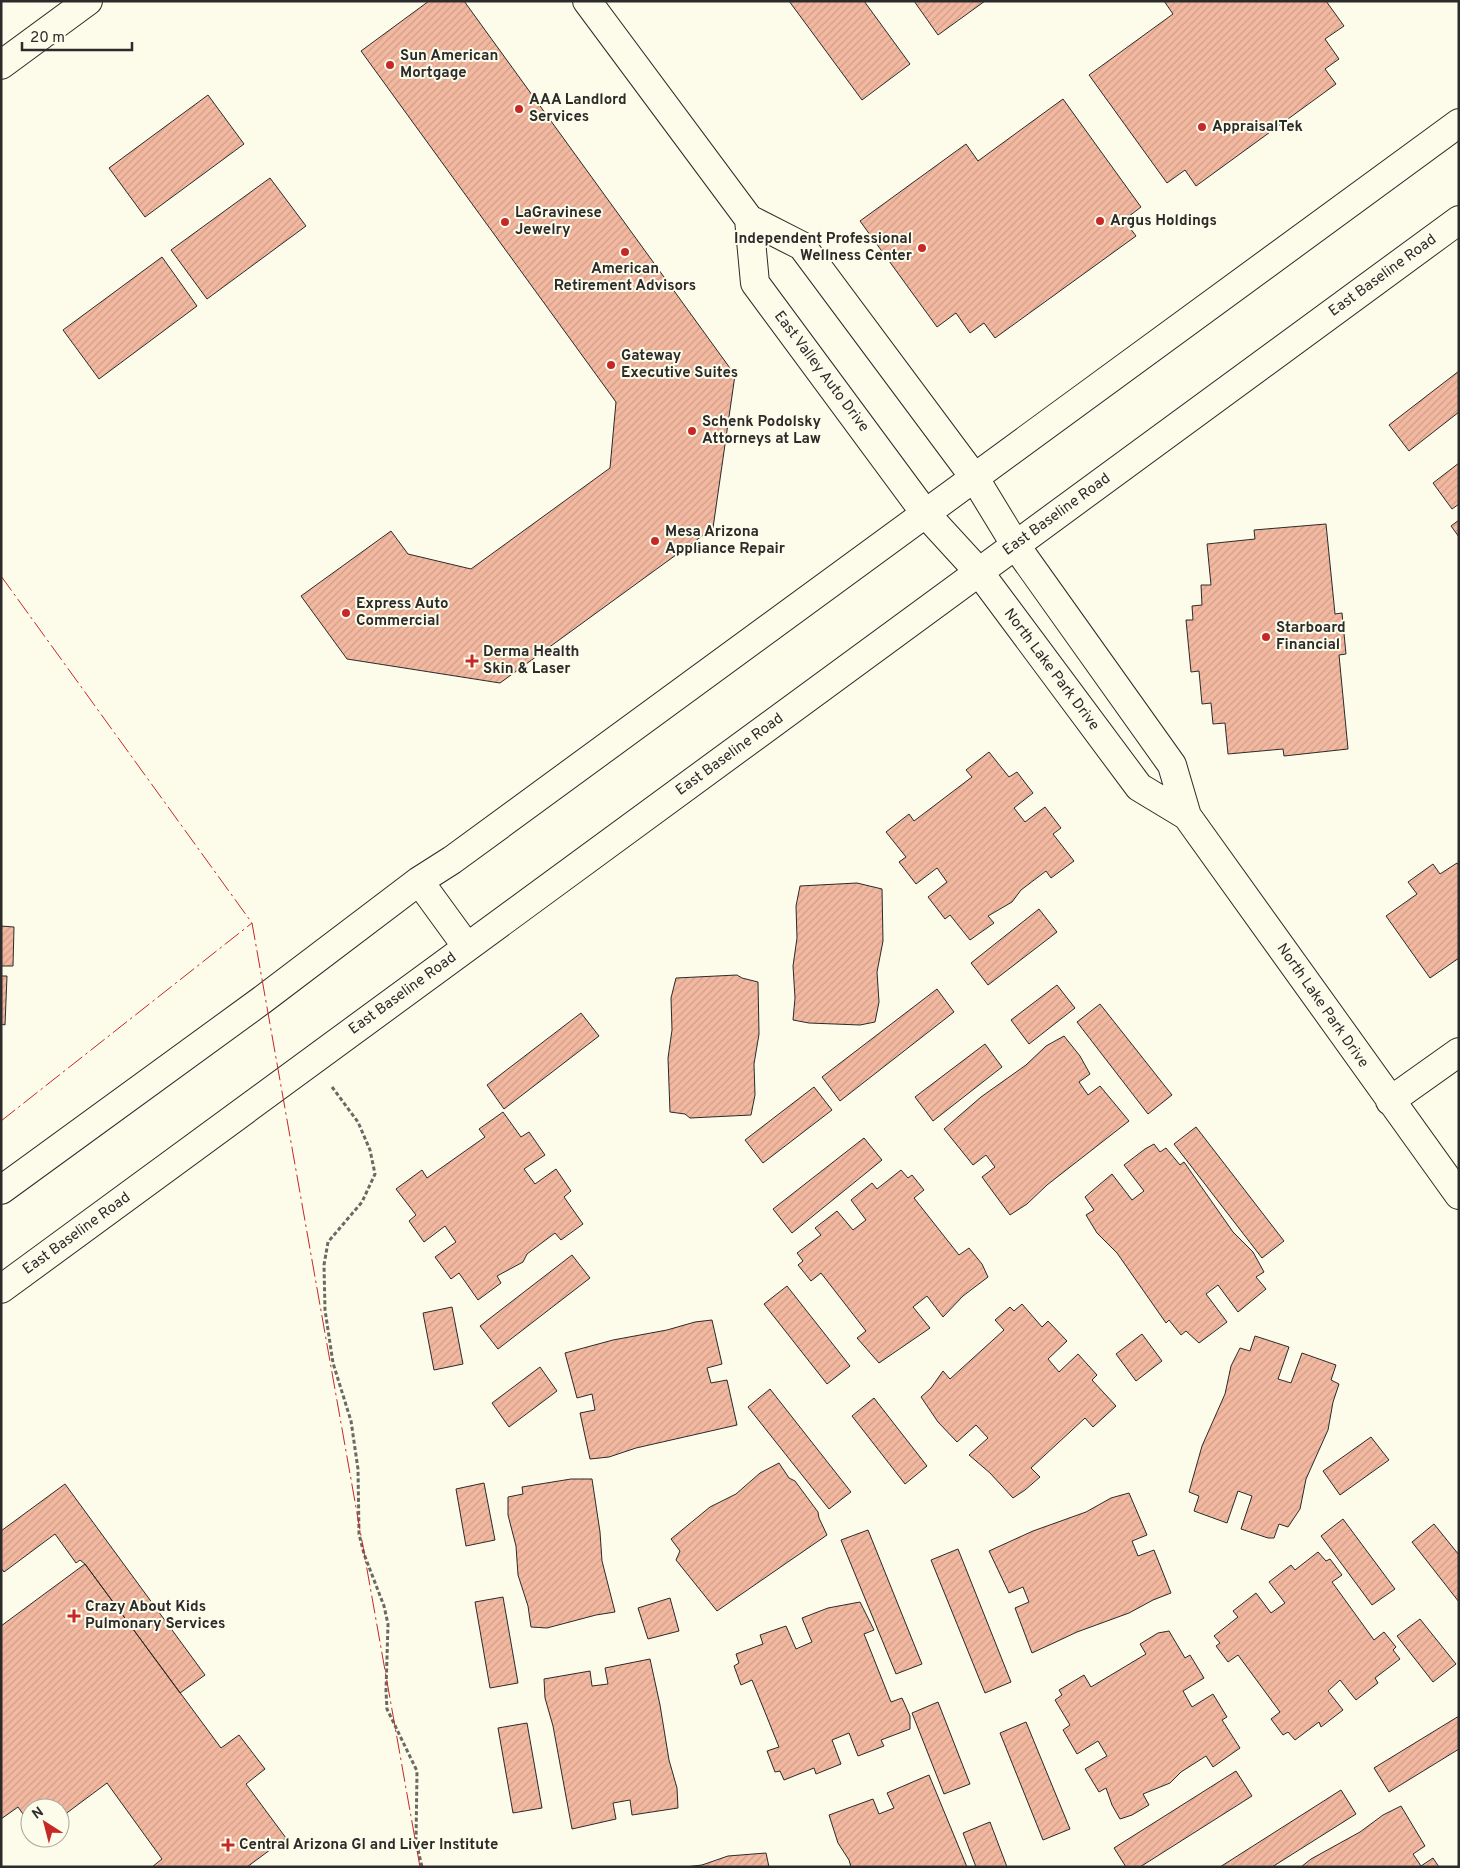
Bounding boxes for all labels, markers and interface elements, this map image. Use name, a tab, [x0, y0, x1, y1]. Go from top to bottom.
scale bar	[22, 20, 132, 52]
text: 20 m	[30, 29, 65, 48]
place label: Sun American Mortgage	[400, 47, 498, 83]
marker: Sun American Mortgage	[384, 59, 396, 71]
place label: AAA Landlord Services	[529, 91, 627, 127]
marker: AAA Landlord Services	[513, 103, 525, 115]
place label: AppraisalTek	[1212, 118, 1303, 137]
marker: AppraisalTek	[1196, 121, 1208, 133]
place label: LaGravinese Jewelry	[515, 204, 602, 240]
place label: Argus Holdings	[1110, 212, 1217, 231]
marker: Argus Holdings	[1094, 215, 1106, 227]
marker: LaGravinese Jewelry	[499, 216, 511, 228]
place label: Independent Professional Wellness Center	[734, 230, 913, 266]
street label: East Baseline Road	[1325, 231, 1441, 321]
marker: Independent Professional Wellness Center	[916, 242, 928, 254]
marker: American Retirement Advisors	[619, 246, 631, 258]
place label: American Retirement Advisors	[554, 260, 696, 296]
street label: East Valley Auto Drive	[769, 308, 873, 436]
place label: Gateway Executive Suites	[621, 347, 738, 383]
marker: Gateway Executive Suites	[605, 359, 617, 371]
place label: Schenk Podolsky Attorneys at Law	[702, 413, 821, 449]
marker: Schenk Podolsky Attorneys at Law	[686, 425, 698, 437]
street label: East Baseline Road	[999, 470, 1115, 560]
place label: Mesa Arizona Appliance Repair	[665, 523, 786, 559]
marker: Mesa Arizona Appliance Repair	[649, 535, 661, 547]
place label: Express Auto Commercial	[356, 595, 449, 631]
street label: North Lake Park Drive	[999, 605, 1103, 735]
marker: Express Auto Commercial	[340, 607, 352, 619]
place label: Starboard Financial	[1276, 619, 1346, 655]
marker: Starboard Financial	[1260, 631, 1272, 643]
place label: Derma Health Skin & Laser	[483, 643, 579, 679]
marker: Derma Health Skin & Laser	[465, 654, 479, 668]
street label: East Baseline Road	[672, 710, 788, 800]
street label: North Lake Park Drive	[1272, 940, 1372, 1072]
street label: East Baseline Road	[345, 949, 461, 1039]
street label: East Baseline Road	[19, 1189, 135, 1279]
place label: Crazy About Kids Pulmonary Services	[85, 1598, 225, 1634]
marker: Crazy About Kids Pulmonary Services	[67, 1609, 81, 1623]
north arrow	[20, 1798, 70, 1848]
text: N	[29, 1804, 47, 1824]
place label: Central Arizona GI and Liver Institute	[239, 1836, 498, 1855]
marker: Central Arizona GI and Liver Institute	[221, 1838, 235, 1852]

